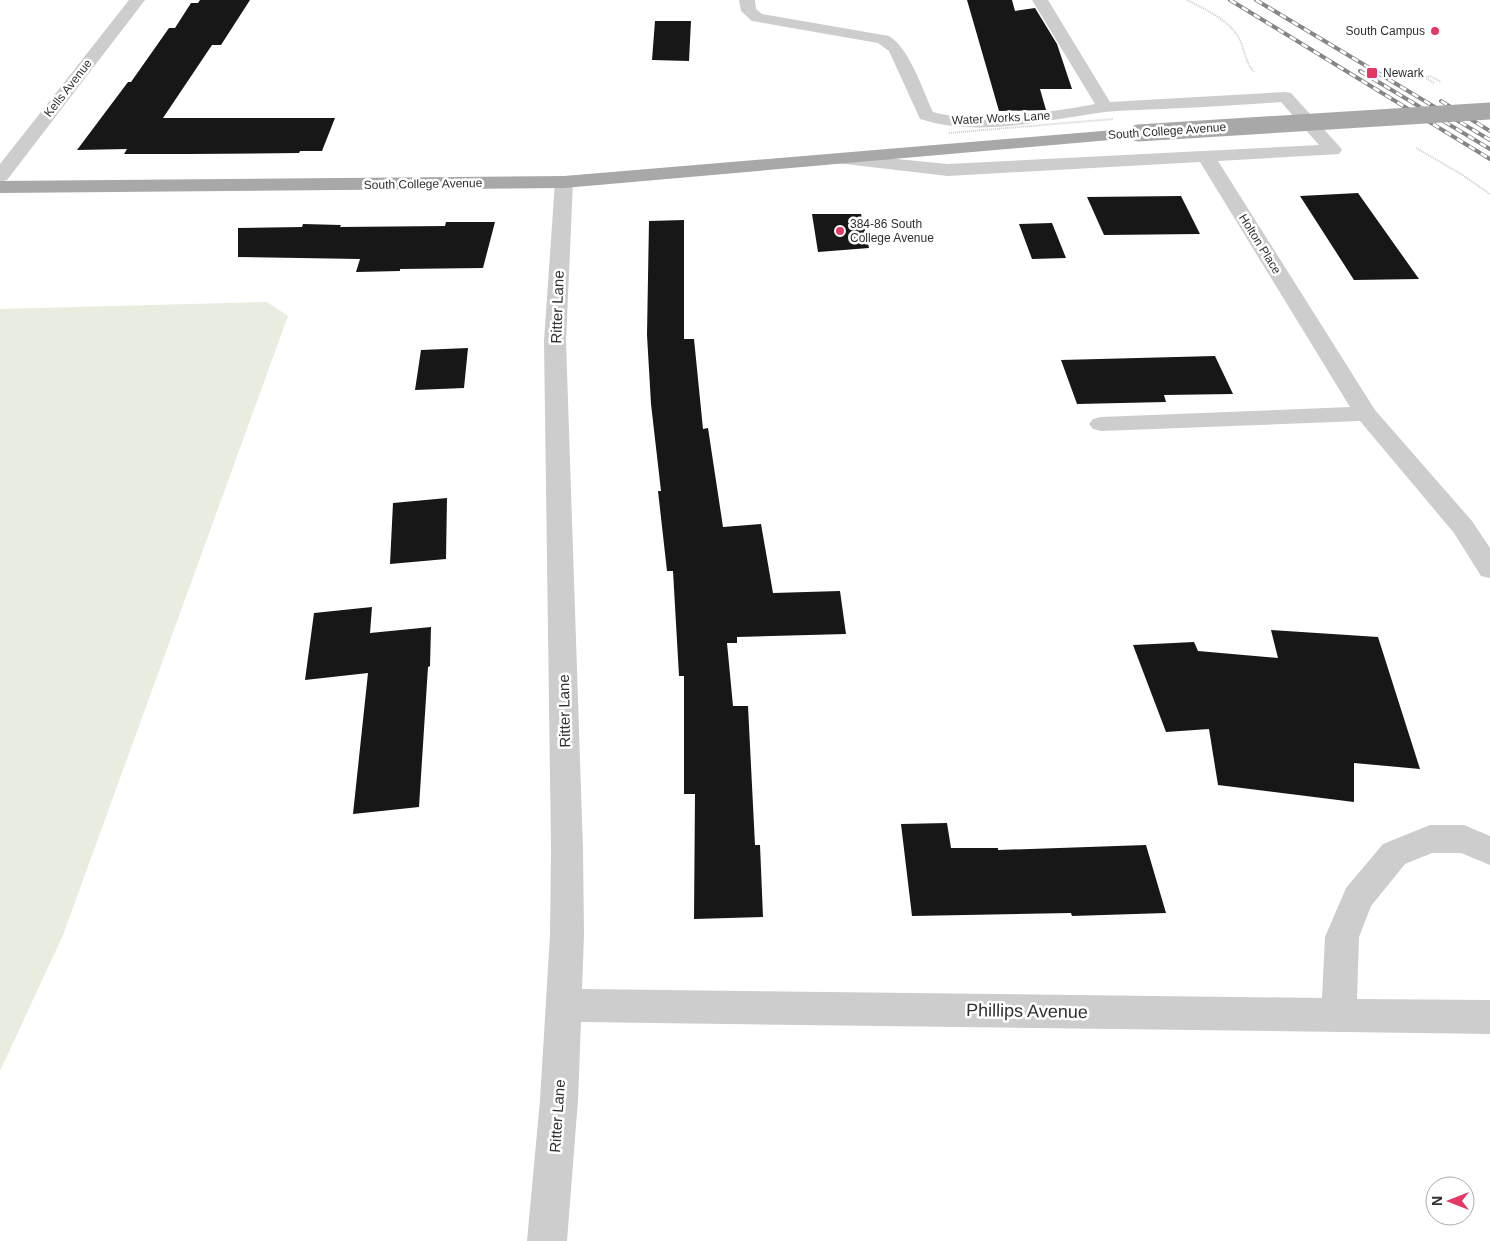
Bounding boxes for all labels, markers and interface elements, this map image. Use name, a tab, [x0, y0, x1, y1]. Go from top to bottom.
place label: South Campus	[1346, 24, 1425, 38]
marker: South Campus	[1429, 25, 1441, 37]
street label: Kells Avenue	[41, 56, 95, 120]
marker: Newark	[1365, 66, 1379, 80]
place label: Newark	[1383, 66, 1425, 80]
street label: Water Works Lane	[951, 108, 1051, 128]
street label: South College Avenue	[1107, 120, 1227, 142]
street label: South College Avenue	[364, 176, 483, 192]
street label: Holton Place	[1236, 211, 1284, 277]
place label: 384-86 South College Avenue	[850, 217, 934, 245]
marker: 384-86 South College Avenue	[834, 225, 846, 237]
street label: Ritter Lane	[547, 270, 567, 344]
street label: Ritter Lane	[555, 674, 573, 748]
street label: Phillips Avenue	[966, 1000, 1088, 1022]
street label: Ritter Lane	[546, 1079, 568, 1153]
north arrow	[1425, 1176, 1475, 1226]
text: N	[1429, 1196, 1445, 1206]

